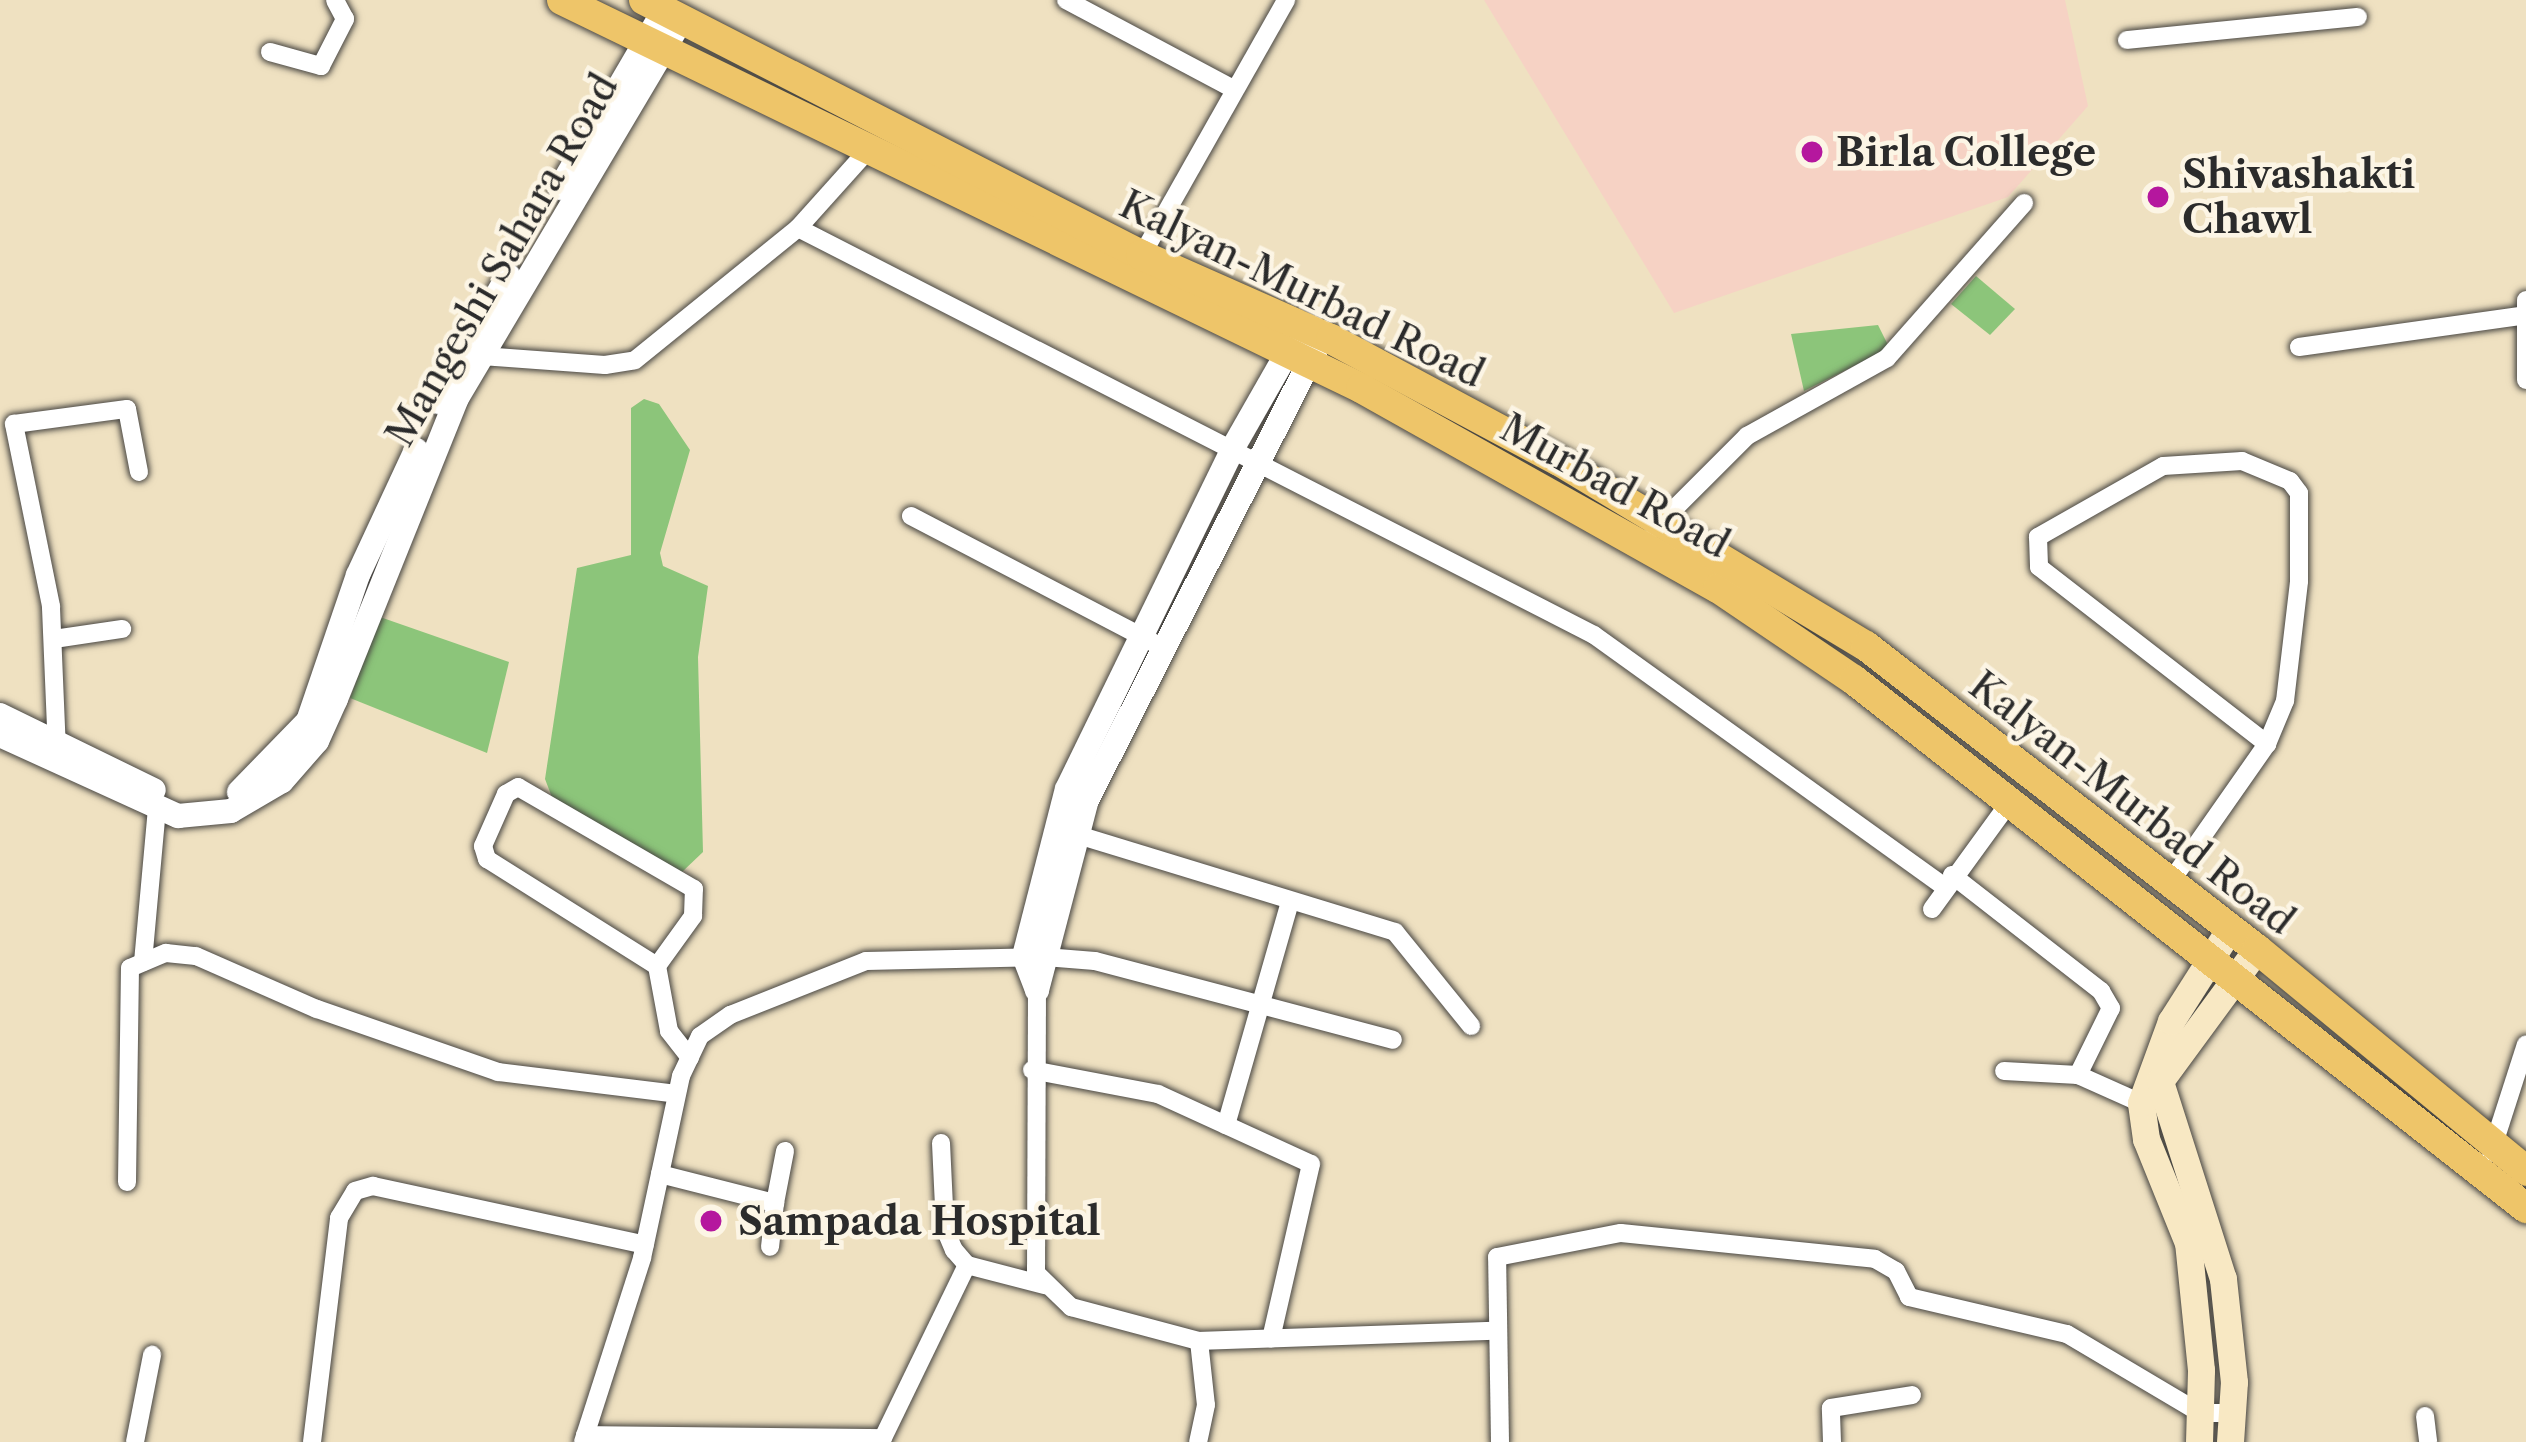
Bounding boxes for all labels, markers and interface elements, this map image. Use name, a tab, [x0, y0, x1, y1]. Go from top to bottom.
street label: Mangeshi Sahara Road	[376, 65, 628, 455]
place label: Birla College	[1836, 129, 2097, 175]
marker: Birla College	[1799, 139, 1825, 165]
place label: Shivashakti Chawl	[2182, 152, 2415, 243]
street label: Kalyan-Murbad Road	[1112, 180, 1492, 398]
marker: Shivashakti Chawl	[2145, 184, 2171, 210]
street label: Murbad Road	[1493, 404, 1737, 568]
street label: Kalyan-Murbad Road	[1960, 662, 2304, 944]
place label: Sampada Hospital	[738, 1198, 1101, 1244]
marker: Sampada Hospital	[695, 1205, 727, 1237]

